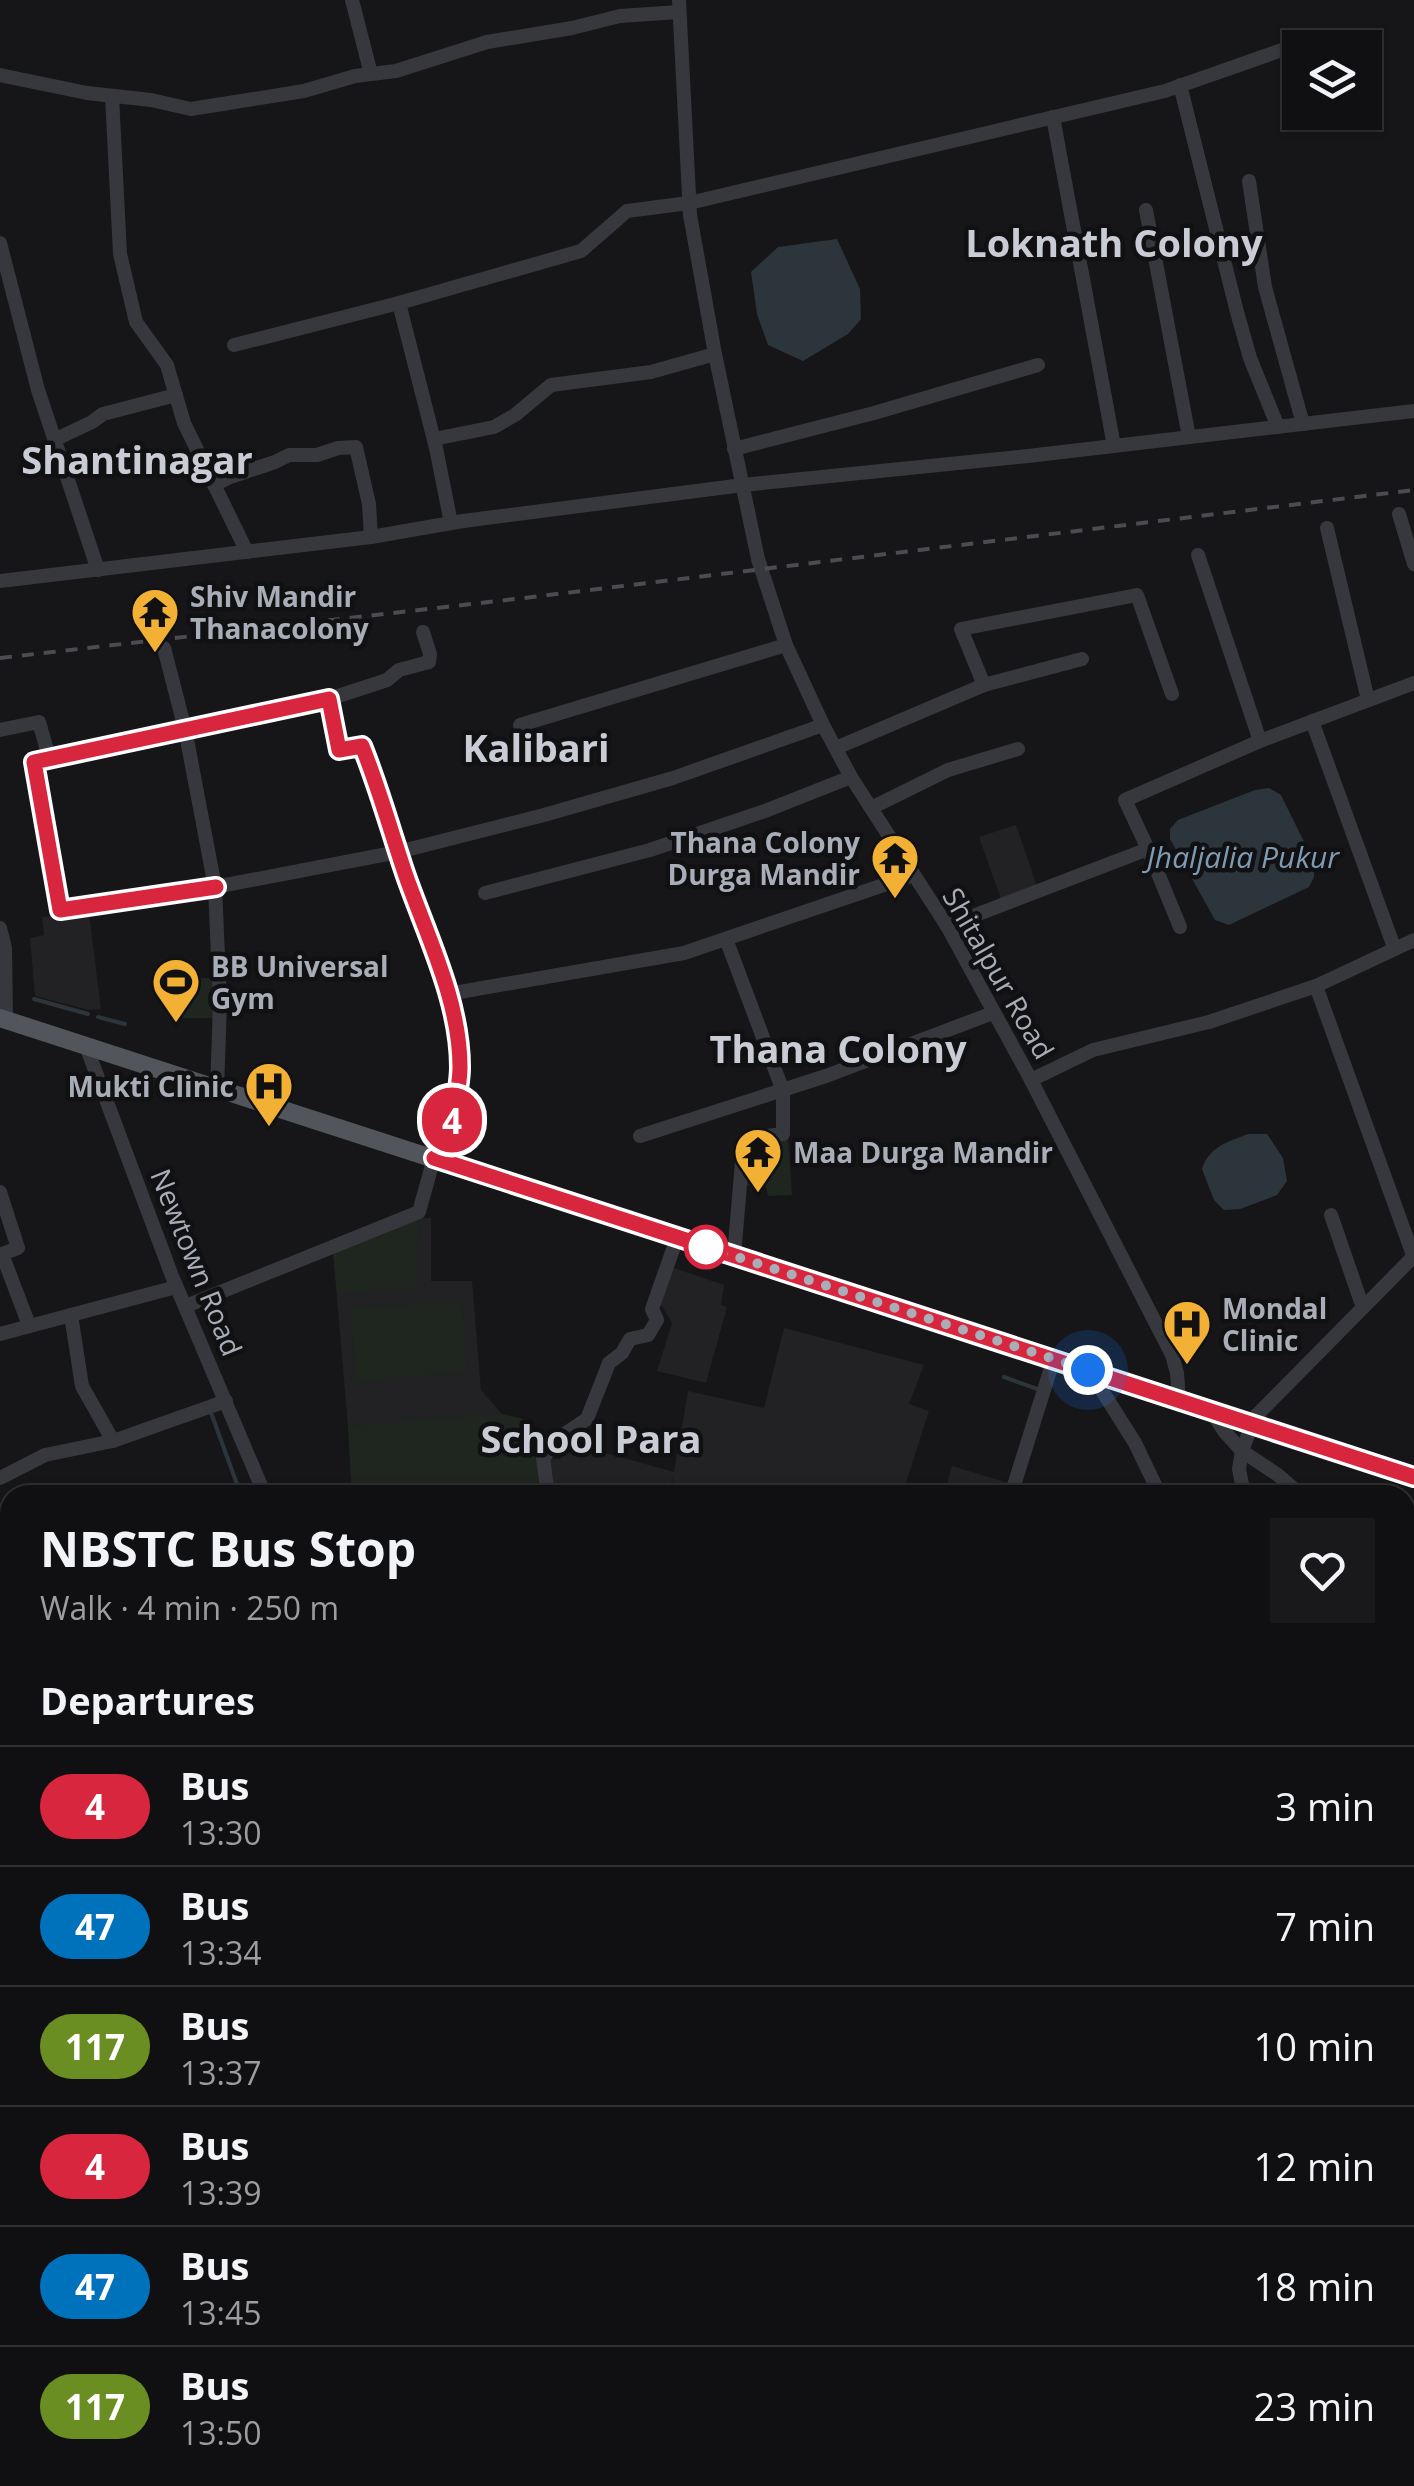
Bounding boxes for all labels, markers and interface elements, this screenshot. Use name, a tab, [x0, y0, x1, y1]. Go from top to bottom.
map controls	[1282, 30, 1382, 130]
button: layers	[1282, 30, 1382, 130]
district label: Loknath Colony	[965, 216, 1263, 268]
district label: Shantinagar	[21, 433, 253, 485]
place label: Shiv Mandir Thanacolony	[190, 577, 369, 647]
temple icon: Shiv Mandir Thanacolony	[129, 586, 181, 654]
district label: Kalibari	[462, 721, 610, 773]
place label: Thana Colony Durga Mandir	[667, 823, 860, 893]
temple icon: Thana Colony Durga Mandir	[869, 832, 921, 900]
water label: Jhaljalia Pukur	[1142, 836, 1340, 877]
street label: Shitalpur Road	[935, 880, 1063, 1066]
place label: BB Universal Gym	[211, 947, 389, 1017]
sports icon: BB Universal Gym	[150, 956, 202, 1024]
district label: Thana Colony	[709, 1022, 967, 1074]
hospital icon: Mukti Clinic	[243, 1060, 295, 1128]
place label: Mukti Clinic	[68, 1067, 234, 1105]
line badge: 4	[420, 1088, 484, 1152]
text: 4	[442, 1097, 462, 1144]
temple icon: Maa Durga Mandir	[732, 1126, 784, 1194]
place label: Maa Durga Mandir	[793, 1133, 1053, 1171]
street label: Newtown Road	[142, 1163, 252, 1361]
unlabelled marker	[685, 1226, 727, 1268]
place label: Mondal Clinic	[1222, 1289, 1327, 1359]
hospital icon: Mondal Clinic	[1161, 1298, 1213, 1366]
your location	[1063, 1345, 1113, 1395]
district label: School Para	[481, 1412, 702, 1464]
text: NBSTC Bus Stop	[40, 1516, 416, 1581]
button: heart	[1270, 1518, 1375, 1623]
text: Walk · 4 min · 250 m	[40, 1586, 339, 1629]
text: Departures	[40, 1674, 255, 1726]
text: Bus	[180, 1759, 249, 1811]
text: 3 min	[1275, 1780, 1375, 1832]
text: 4	[85, 1783, 105, 1830]
text: 13:30	[180, 1811, 262, 1854]
text: Bus	[180, 1879, 249, 1931]
text: 7 min	[1275, 1900, 1375, 1952]
text: 47	[75, 1903, 115, 1950]
text: 13:34	[180, 1931, 262, 1974]
text: Bus	[180, 1999, 249, 2051]
text: 10 min	[1254, 2020, 1375, 2072]
text: 117	[65, 2023, 125, 2070]
text: 13:37	[180, 2051, 262, 2094]
text: Bus	[180, 2119, 249, 2171]
text: 12 min	[1254, 2140, 1375, 2192]
text: 4	[85, 2143, 105, 2190]
text: 13:39	[180, 2171, 262, 2214]
text: Bus	[180, 2239, 249, 2291]
text: 18 min	[1254, 2260, 1375, 2312]
text: 47	[75, 2263, 115, 2310]
text: 13:45	[180, 2291, 262, 2334]
text: Bus	[180, 2359, 249, 2411]
text: 23 min	[1254, 2380, 1375, 2432]
text: 117	[65, 2383, 125, 2430]
text: 13:50	[180, 2411, 262, 2454]

